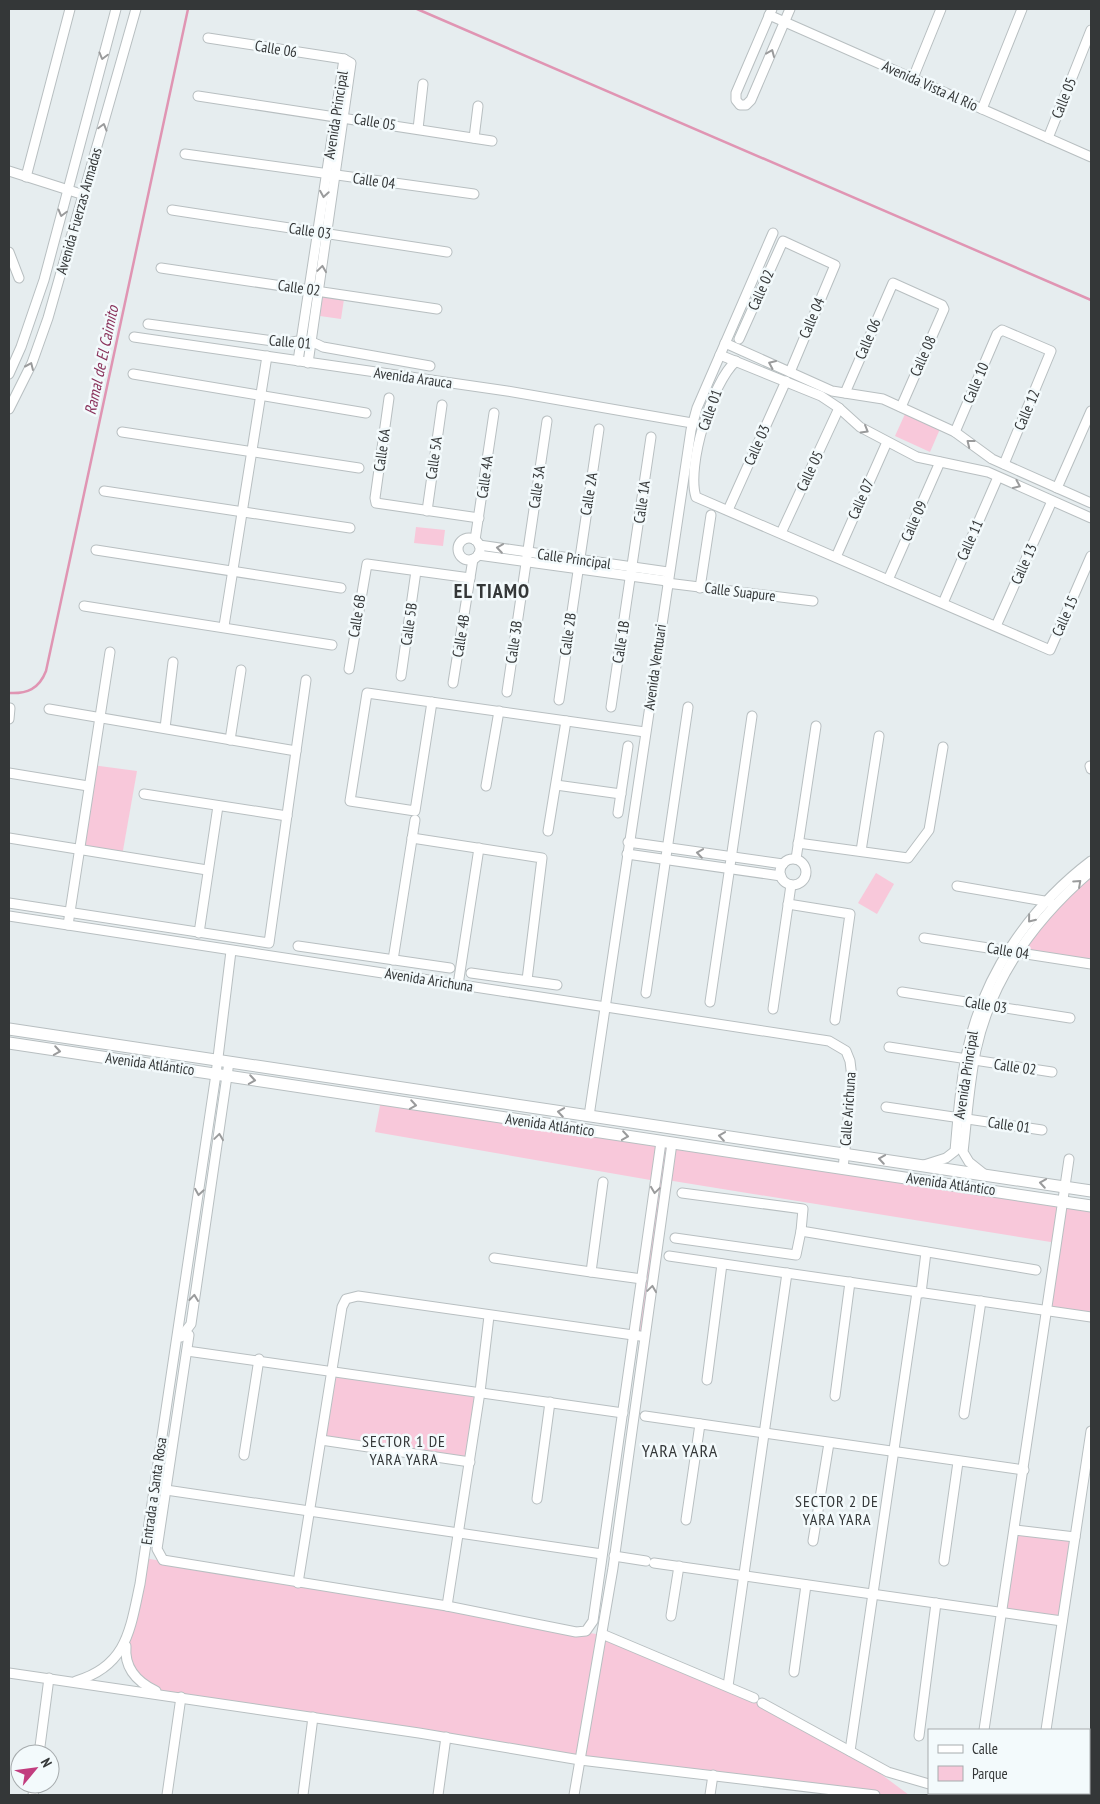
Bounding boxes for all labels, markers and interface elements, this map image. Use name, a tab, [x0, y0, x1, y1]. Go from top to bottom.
street label: Calle 06	[254, 36, 299, 61]
one-way arrow	[764, 49, 775, 58]
one-way arrow	[99, 51, 109, 59]
street label: Avenida Vista Al Río	[879, 56, 981, 115]
street label: Avenida Principal	[319, 69, 352, 160]
street label: Calle 05	[1047, 75, 1080, 121]
street label: Calle 05	[353, 109, 398, 134]
one-way arrow	[97, 122, 108, 131]
street label: Avenida Fuerzas Armadas	[51, 145, 106, 276]
street label: Calle 04	[352, 168, 397, 193]
one-way arrow	[319, 189, 329, 198]
one-way arrow	[57, 208, 68, 217]
street label: Calle 03	[288, 218, 332, 243]
one-way arrow	[316, 265, 327, 273]
street label: Calle 02	[743, 266, 778, 313]
street label: Calle 02	[277, 275, 321, 300]
street label: Calle 04	[794, 294, 829, 341]
water label: Ramal de El Caimito	[80, 303, 123, 416]
street label: Calle 06	[850, 315, 885, 362]
street label: Calle 01	[268, 330, 312, 353]
street label: Calle 08	[905, 332, 940, 379]
one-way arrow	[768, 359, 777, 370]
street label: Calle 10	[958, 359, 993, 406]
one-way arrow	[24, 362, 35, 371]
street label: Avenida Arauca	[373, 363, 453, 392]
street label: Calle 01	[693, 387, 726, 433]
street label: Calle 12	[1009, 387, 1044, 433]
street label: Calle 03	[739, 421, 774, 468]
one-way arrow	[860, 424, 869, 434]
street label: Calle 6A	[369, 426, 394, 472]
street label: Calle 5A	[421, 434, 446, 480]
one-way arrow	[966, 439, 975, 448]
street label: Calle 05	[792, 447, 827, 494]
street label: Calle 4A	[472, 453, 497, 499]
street label: Calle 3A	[524, 463, 549, 509]
street label: Calle 2A	[576, 470, 601, 517]
street label: Calle 07	[843, 475, 878, 522]
street label: Calle 1A	[629, 478, 654, 524]
one-way arrow	[1012, 478, 1021, 489]
street label: Calle 09	[896, 497, 931, 544]
street label: Calle 11	[952, 516, 987, 563]
street label: Calle 13	[1006, 540, 1041, 587]
one-way arrow	[496, 544, 505, 554]
street label: Calle Principal	[536, 544, 613, 573]
district label: EL TIAMO	[454, 578, 530, 604]
street label: Calle Suapure	[704, 578, 777, 605]
street label: Calle 15	[1047, 592, 1082, 639]
street label: Calle 6B	[344, 593, 369, 639]
street label: Calle 5B	[396, 601, 421, 646]
street label: Calle 2B	[555, 611, 580, 656]
street label: Calle 4B	[448, 613, 473, 659]
street label: Calle 3B	[501, 619, 526, 664]
street label: Calle 1B	[608, 619, 633, 665]
street label: Avenida Ventuari	[639, 623, 670, 711]
one-way arrow	[695, 848, 703, 859]
one-way arrow	[1072, 880, 1081, 889]
one-way arrow	[1029, 913, 1037, 922]
street label: Calle 04	[986, 938, 1031, 963]
street label: Avenida Arichuna	[384, 963, 475, 996]
street label: Calle 03	[964, 992, 1009, 1017]
street label: Avenida Principal	[949, 1029, 982, 1120]
one-way arrow	[53, 1045, 61, 1055]
street label: Avenida Atlántico	[104, 1048, 196, 1079]
street label: Calle 02	[993, 1054, 1037, 1079]
street label: Calle Arichuna	[835, 1071, 860, 1147]
one-way arrow	[248, 1074, 257, 1084]
one-way arrow	[409, 1099, 417, 1109]
one-way arrow	[556, 1107, 565, 1117]
street label: Avenida Atlántico	[504, 1109, 596, 1140]
street label: Calle 01	[987, 1112, 1031, 1137]
one-way arrow	[621, 1131, 630, 1141]
one-way arrow	[717, 1131, 726, 1141]
one-way arrow	[213, 1133, 224, 1141]
one-way arrow	[878, 1154, 886, 1165]
street label: Avenida Atlántico	[905, 1168, 997, 1199]
one-way arrow	[1039, 1179, 1047, 1189]
one-way arrow	[650, 1186, 660, 1194]
one-way arrow	[195, 1187, 205, 1196]
one-way arrow	[646, 1285, 657, 1293]
one-way arrow	[188, 1293, 199, 1301]
district label: SECTOR 1 DE YARA YARA	[362, 1431, 446, 1469]
street label: Entrada a Santa Rosa	[137, 1436, 170, 1546]
district label: YARA YARA	[642, 1439, 718, 1462]
district label: SECTOR 2 DE YARA YARA	[795, 1491, 879, 1529]
legend	[928, 1729, 1090, 1794]
text: Calle	[972, 1739, 998, 1758]
north arrow	[10, 1744, 60, 1794]
text: N	[37, 1755, 56, 1770]
text: Parque	[972, 1764, 1008, 1783]

